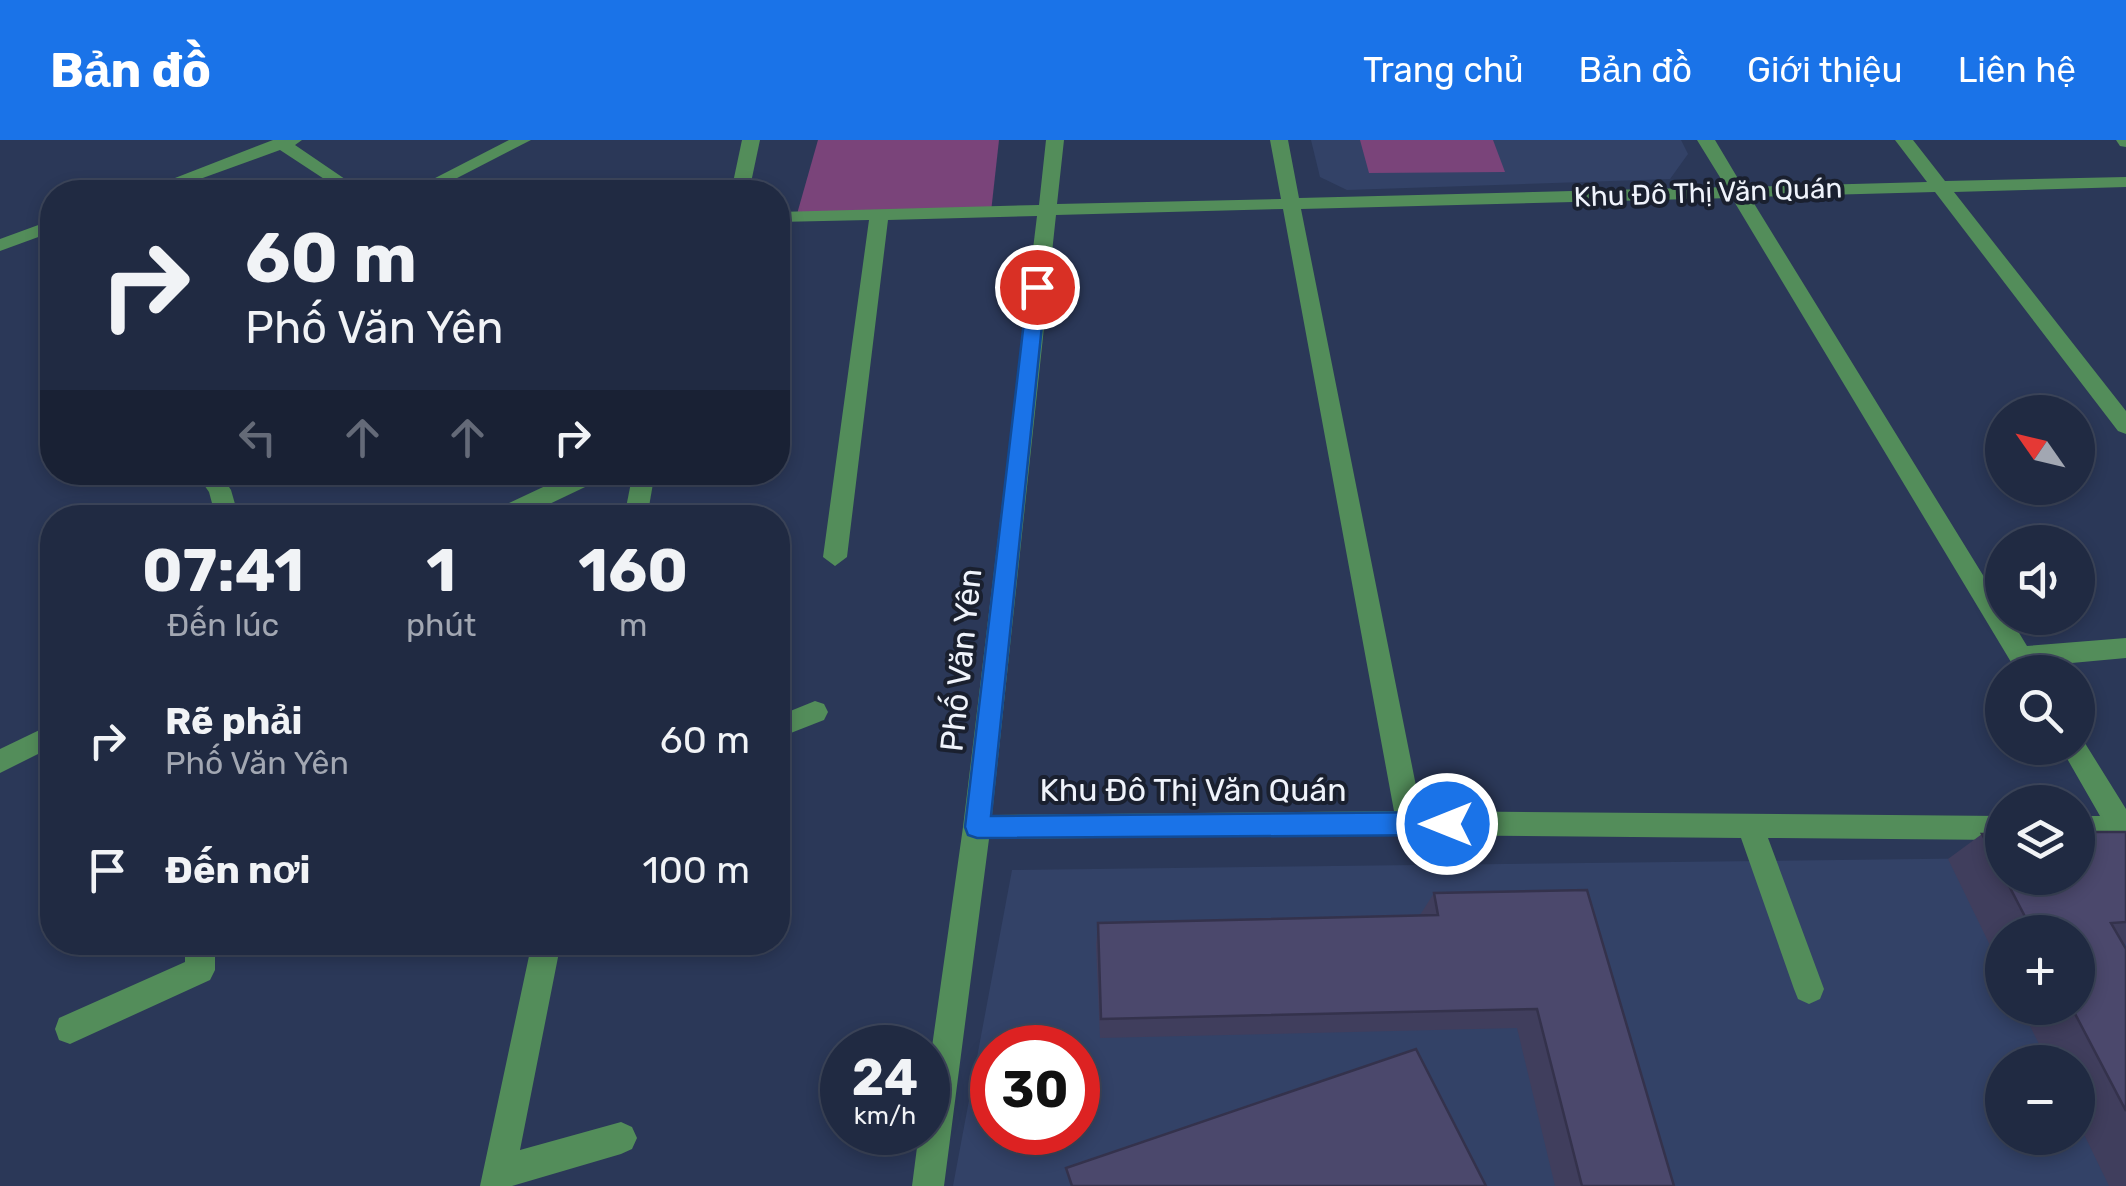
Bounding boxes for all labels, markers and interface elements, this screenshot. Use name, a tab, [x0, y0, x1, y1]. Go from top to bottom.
text: Bản đồ	[50, 42, 211, 99]
text: Trang chủ	[1363, 49, 1524, 91]
text: Bản đồ	[1579, 49, 1692, 91]
text: Giới thiệu	[1747, 49, 1903, 91]
text: Liên hệ	[1958, 49, 2076, 91]
street label: Khu Đô Thị Văn Quán	[1573, 171, 1843, 214]
text: 60 m	[245, 217, 417, 300]
icon: right	[80, 220, 210, 350]
pin	[995, 245, 1080, 330]
icon: arrive	[1010, 260, 1065, 315]
text: Phố Văn Yên	[245, 301, 503, 354]
north arrow	[1985, 395, 2095, 505]
map controls	[1985, 395, 2095, 1155]
icon: left	[230, 410, 285, 465]
icon: ahead	[335, 410, 390, 465]
icon: ahead	[440, 410, 495, 465]
icon: right	[545, 410, 600, 465]
button: sound	[1985, 525, 2095, 635]
text: 07:41	[142, 535, 304, 606]
text: 1	[426, 535, 456, 606]
text: 160	[578, 535, 688, 606]
street label: Phố Văn Yên	[932, 567, 990, 753]
text: Đến lúc	[167, 606, 279, 644]
text: phút	[406, 606, 476, 644]
text: m	[619, 606, 647, 644]
button: search	[1985, 655, 2095, 765]
text: Rẽ phải	[165, 698, 302, 744]
icon: right	[80, 713, 135, 768]
text: 60 m	[660, 717, 750, 763]
text: Phố Văn Yên	[165, 744, 349, 782]
street label: Khu Đô Thị Văn Quán	[1039, 771, 1347, 809]
position arrow	[1395, 772, 1499, 876]
button: layers	[1985, 785, 2095, 895]
icon: arrive	[80, 843, 135, 898]
text: Đến nơi	[165, 847, 310, 893]
text: 100 m	[642, 847, 750, 893]
button: +	[1985, 915, 2095, 1025]
speed limit sign: 30	[970, 1025, 1100, 1155]
button: −	[1985, 1045, 2095, 1155]
text: 24	[852, 1048, 918, 1108]
text: km/h	[854, 1101, 916, 1130]

